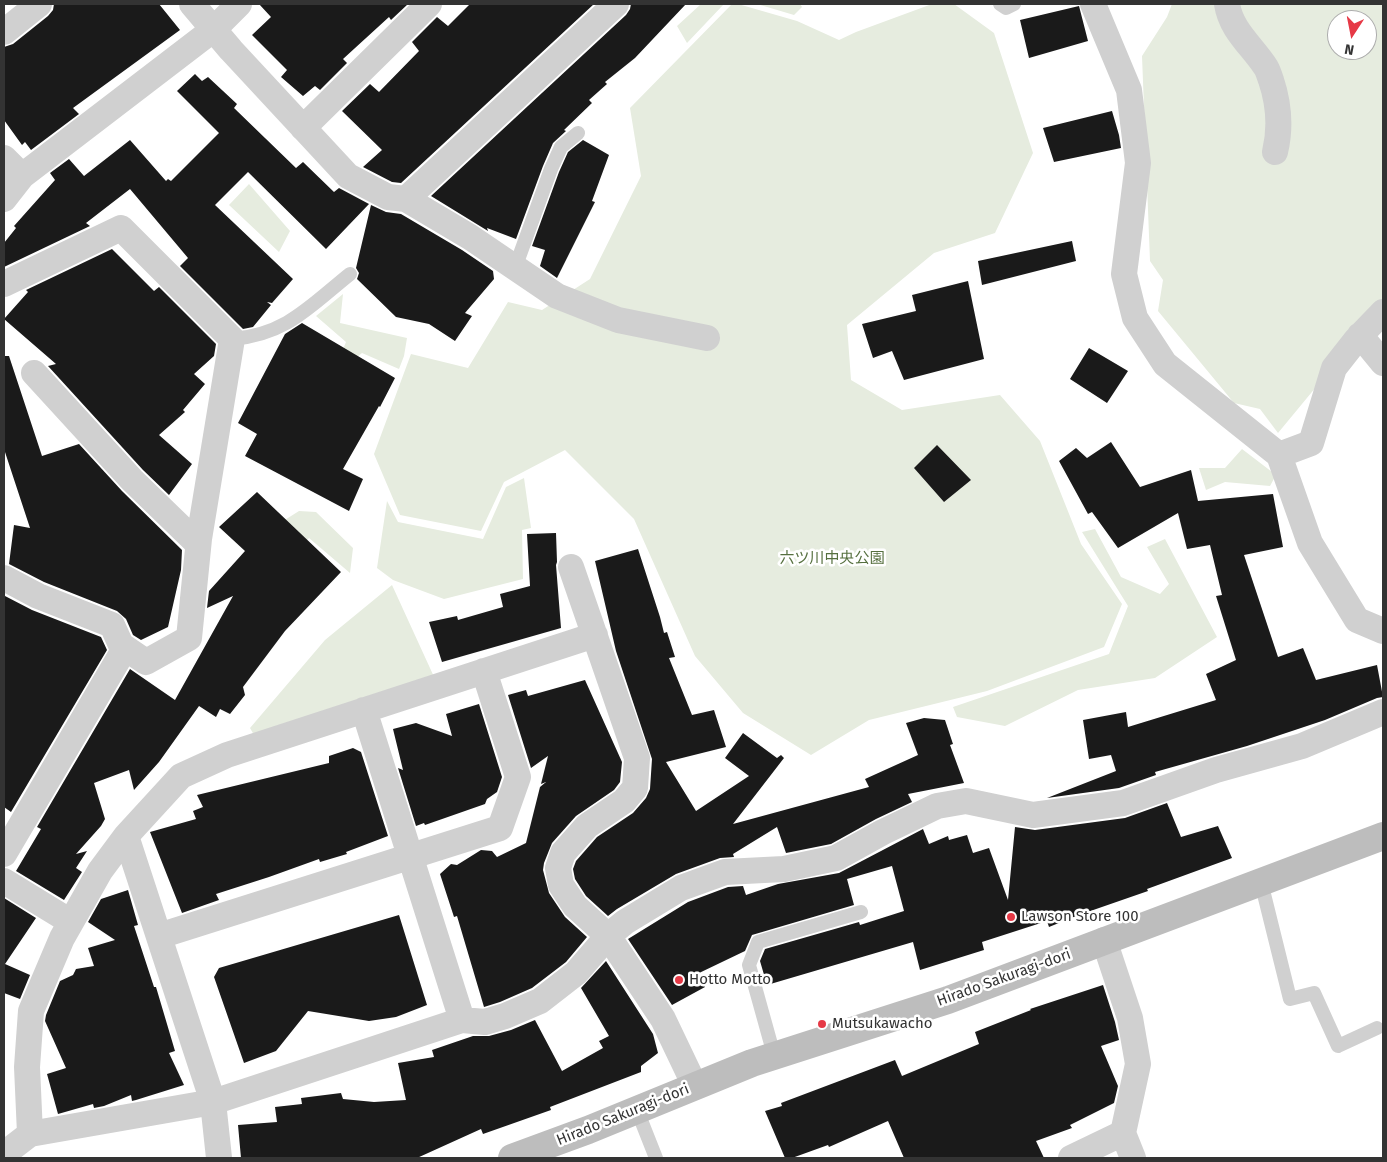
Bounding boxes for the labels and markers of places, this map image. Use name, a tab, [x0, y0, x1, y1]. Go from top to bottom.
place label: Lawson Store 100	[1021, 908, 1139, 926]
marker: Lawson Store 100	[1005, 911, 1017, 923]
place label: Hotto Motto	[689, 971, 771, 989]
marker: Hotto Motto	[673, 974, 685, 986]
place label: Mutsukawacho	[832, 1015, 933, 1033]
marker: Mutsukawacho	[816, 1018, 828, 1030]

